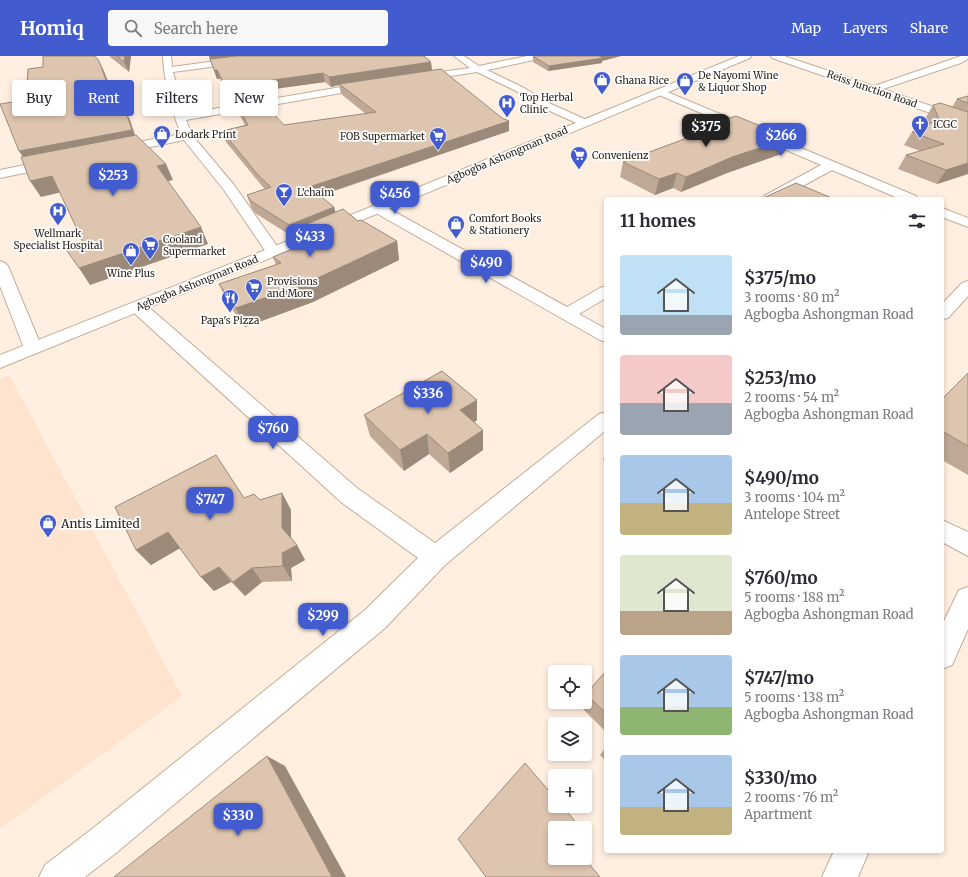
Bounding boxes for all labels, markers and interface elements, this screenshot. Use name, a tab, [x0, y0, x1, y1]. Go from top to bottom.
search box	[108, 10, 388, 46]
text: Homiq	[20, 16, 84, 40]
icon: search	[122, 17, 144, 39]
text: Search here	[154, 19, 238, 38]
text: Map	[791, 19, 821, 37]
text: Layers	[843, 19, 888, 37]
text: Share	[910, 19, 948, 37]
street label: Reiss Junction Road	[825, 67, 919, 111]
place label: De Nayomi Wine & Liquor Shop	[698, 69, 778, 94]
shop icon: Ghana Rice	[592, 70, 612, 95]
shop icon: De Nayomi Wine & Liquor Shop	[675, 71, 695, 96]
place label: Ghana Rice	[615, 74, 669, 87]
chip: Buy	[12, 80, 66, 116]
chip: Rent	[74, 80, 134, 116]
chip: Filters	[142, 80, 212, 116]
chip: New	[220, 80, 278, 116]
place label: Top Herbal Clinic	[520, 91, 573, 116]
hospital icon: Top Herbal Clinic	[497, 93, 517, 118]
pin: $375	[682, 114, 730, 148]
church icon: ICGC	[910, 114, 930, 139]
text: $375	[691, 118, 721, 135]
place label: ICGC	[933, 118, 957, 131]
pin: $266	[757, 123, 805, 157]
shop icon: Lodark Print	[152, 124, 172, 149]
street label: Agbogba Ashongman Road	[443, 124, 570, 187]
supermarket icon: FOB Supermarket	[428, 126, 448, 151]
text: $266	[765, 127, 797, 144]
place label: Lodark Print	[175, 128, 236, 141]
place label: FOB Supermarket	[340, 130, 425, 143]
supermarket icon: Convenienz	[569, 145, 589, 170]
place label: Convenienz	[592, 149, 649, 162]
pin: $253	[89, 163, 137, 197]
text: $253	[98, 167, 128, 184]
pin: $456	[371, 181, 419, 215]
bar icon: L’chaim	[274, 182, 294, 207]
text: $456	[379, 185, 411, 202]
place label: L’chaim	[297, 186, 334, 199]
hospital icon: Wellmark Specialist Hospital	[48, 201, 68, 226]
text: 11 homes	[620, 210, 696, 232]
icon: filters	[906, 210, 928, 232]
place label: Comfort Books & Stationery	[469, 212, 541, 237]
shop icon: Comfort Books & Stationery	[446, 214, 466, 239]
pin: $433	[286, 224, 334, 258]
place label: Wellmark Specialist Hospital	[13, 227, 103, 252]
text: $433	[295, 228, 325, 245]
place label: Cooland Supermarket	[163, 233, 226, 258]
supermarket icon: Cooland Supermarket	[140, 235, 160, 260]
shop icon: Wine Plus	[121, 241, 141, 266]
pin: $490	[462, 250, 510, 284]
street label: Agbogba Ashongman Road	[133, 253, 260, 314]
text: $490	[470, 254, 502, 271]
place label: Wine Plus	[106, 267, 155, 280]
text: $375/mo	[744, 267, 816, 289]
icon: home	[652, 271, 700, 319]
place label: Provisions and More	[267, 275, 318, 300]
supermarket icon: Provisions and More	[244, 277, 264, 302]
restaurant icon: Papa's Pizza	[220, 288, 240, 313]
text: 3 rooms · 80 m²	[744, 289, 839, 306]
text: Agbogba Ashongman Road	[744, 306, 914, 323]
place label: Papa's Pizza	[201, 314, 260, 327]
text: $253/mo	[744, 367, 816, 389]
icon: home	[652, 371, 700, 419]
pin: $336	[404, 381, 452, 415]
text: $336	[413, 385, 443, 402]
text: 2 rooms · 54 m²	[744, 389, 839, 406]
text: Agbogba Ashongman Road	[744, 406, 914, 423]
pin: $760	[249, 416, 297, 450]
text: $760	[257, 420, 289, 437]
text: $490/mo	[744, 467, 819, 489]
icon: home	[652, 471, 700, 519]
pin: $747	[186, 487, 234, 521]
text: 3 rooms · 104 m²	[744, 489, 845, 506]
text: $747	[195, 491, 225, 508]
text: Antelope Street	[744, 506, 840, 523]
shop icon: Antis Limited	[38, 513, 58, 538]
place label: Antis Limited	[60, 516, 140, 531]
text: $760/mo	[744, 567, 818, 589]
icon: home	[652, 571, 700, 619]
text: 5 rooms · 188 m²	[744, 589, 844, 606]
pin: $299	[299, 603, 347, 637]
text: Agbogba Ashongman Road	[744, 606, 914, 623]
text: $299	[307, 607, 339, 624]
map controls	[548, 665, 592, 865]
button: locate	[548, 665, 592, 709]
text: $747/mo	[744, 667, 814, 689]
icon: home	[652, 671, 700, 719]
text: 5 rooms · 138 m²	[744, 689, 844, 706]
text: Agbogba Ashongman Road	[744, 706, 914, 723]
button: layers	[548, 717, 592, 761]
text: $330/mo	[744, 767, 817, 789]
button: +	[548, 769, 592, 813]
icon: home	[652, 771, 700, 819]
text: 2 rooms · 76 m²	[744, 789, 838, 806]
pin: $330	[214, 803, 262, 837]
text: Apartment	[744, 806, 812, 823]
text: $330	[222, 807, 254, 824]
button: −	[548, 821, 592, 865]

